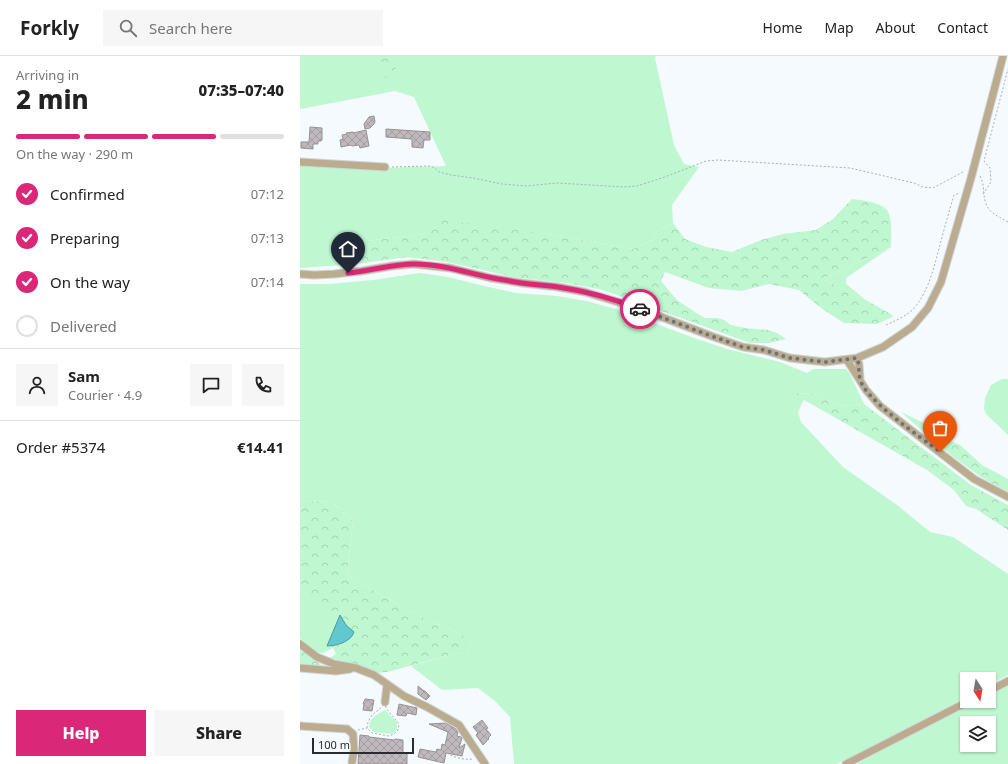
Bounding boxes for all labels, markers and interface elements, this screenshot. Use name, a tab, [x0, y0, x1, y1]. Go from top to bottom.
search box	[103, 10, 383, 46]
text: Forkly	[20, 15, 79, 41]
icon: search	[117, 17, 139, 39]
text: Search here	[149, 18, 233, 38]
text: Home	[763, 18, 802, 37]
text: Map	[824, 18, 854, 37]
text: About	[876, 18, 915, 37]
text: Contact	[937, 18, 988, 37]
text: Arriving in	[16, 66, 79, 84]
text: 07:35–07:40	[199, 80, 284, 100]
text: 2 min	[16, 81, 89, 117]
text: On the way · 290 m	[16, 145, 133, 163]
icon: check	[16, 183, 38, 205]
text: Confirmed	[50, 184, 125, 204]
text: 07:12	[251, 185, 284, 203]
icon: check	[16, 227, 38, 249]
text: Preparing	[50, 228, 120, 248]
text: 07:13	[251, 229, 284, 247]
pin	[331, 232, 365, 273]
icon: home	[337, 238, 359, 260]
icon: check	[16, 271, 38, 293]
text: On the way	[50, 272, 130, 292]
text: 07:14	[251, 273, 284, 291]
courier	[620, 289, 660, 329]
icon: car	[629, 298, 651, 320]
text: Delivered	[50, 316, 117, 336]
button: person	[16, 364, 58, 406]
button: chat	[190, 364, 232, 406]
button: phone	[242, 364, 284, 406]
text: Sam	[68, 366, 100, 386]
text: Courier · 4.9	[68, 386, 142, 404]
pin	[923, 411, 957, 452]
icon: bag	[929, 417, 951, 439]
text: Order #5374	[16, 437, 105, 457]
text: €14.41	[237, 437, 284, 457]
north arrow	[960, 672, 996, 708]
map controls	[960, 672, 996, 752]
button: Help	[16, 710, 146, 756]
button: Share	[154, 710, 284, 756]
button: layers	[960, 716, 996, 752]
scale bar	[312, 736, 414, 755]
text: 100 m	[318, 737, 350, 752]

